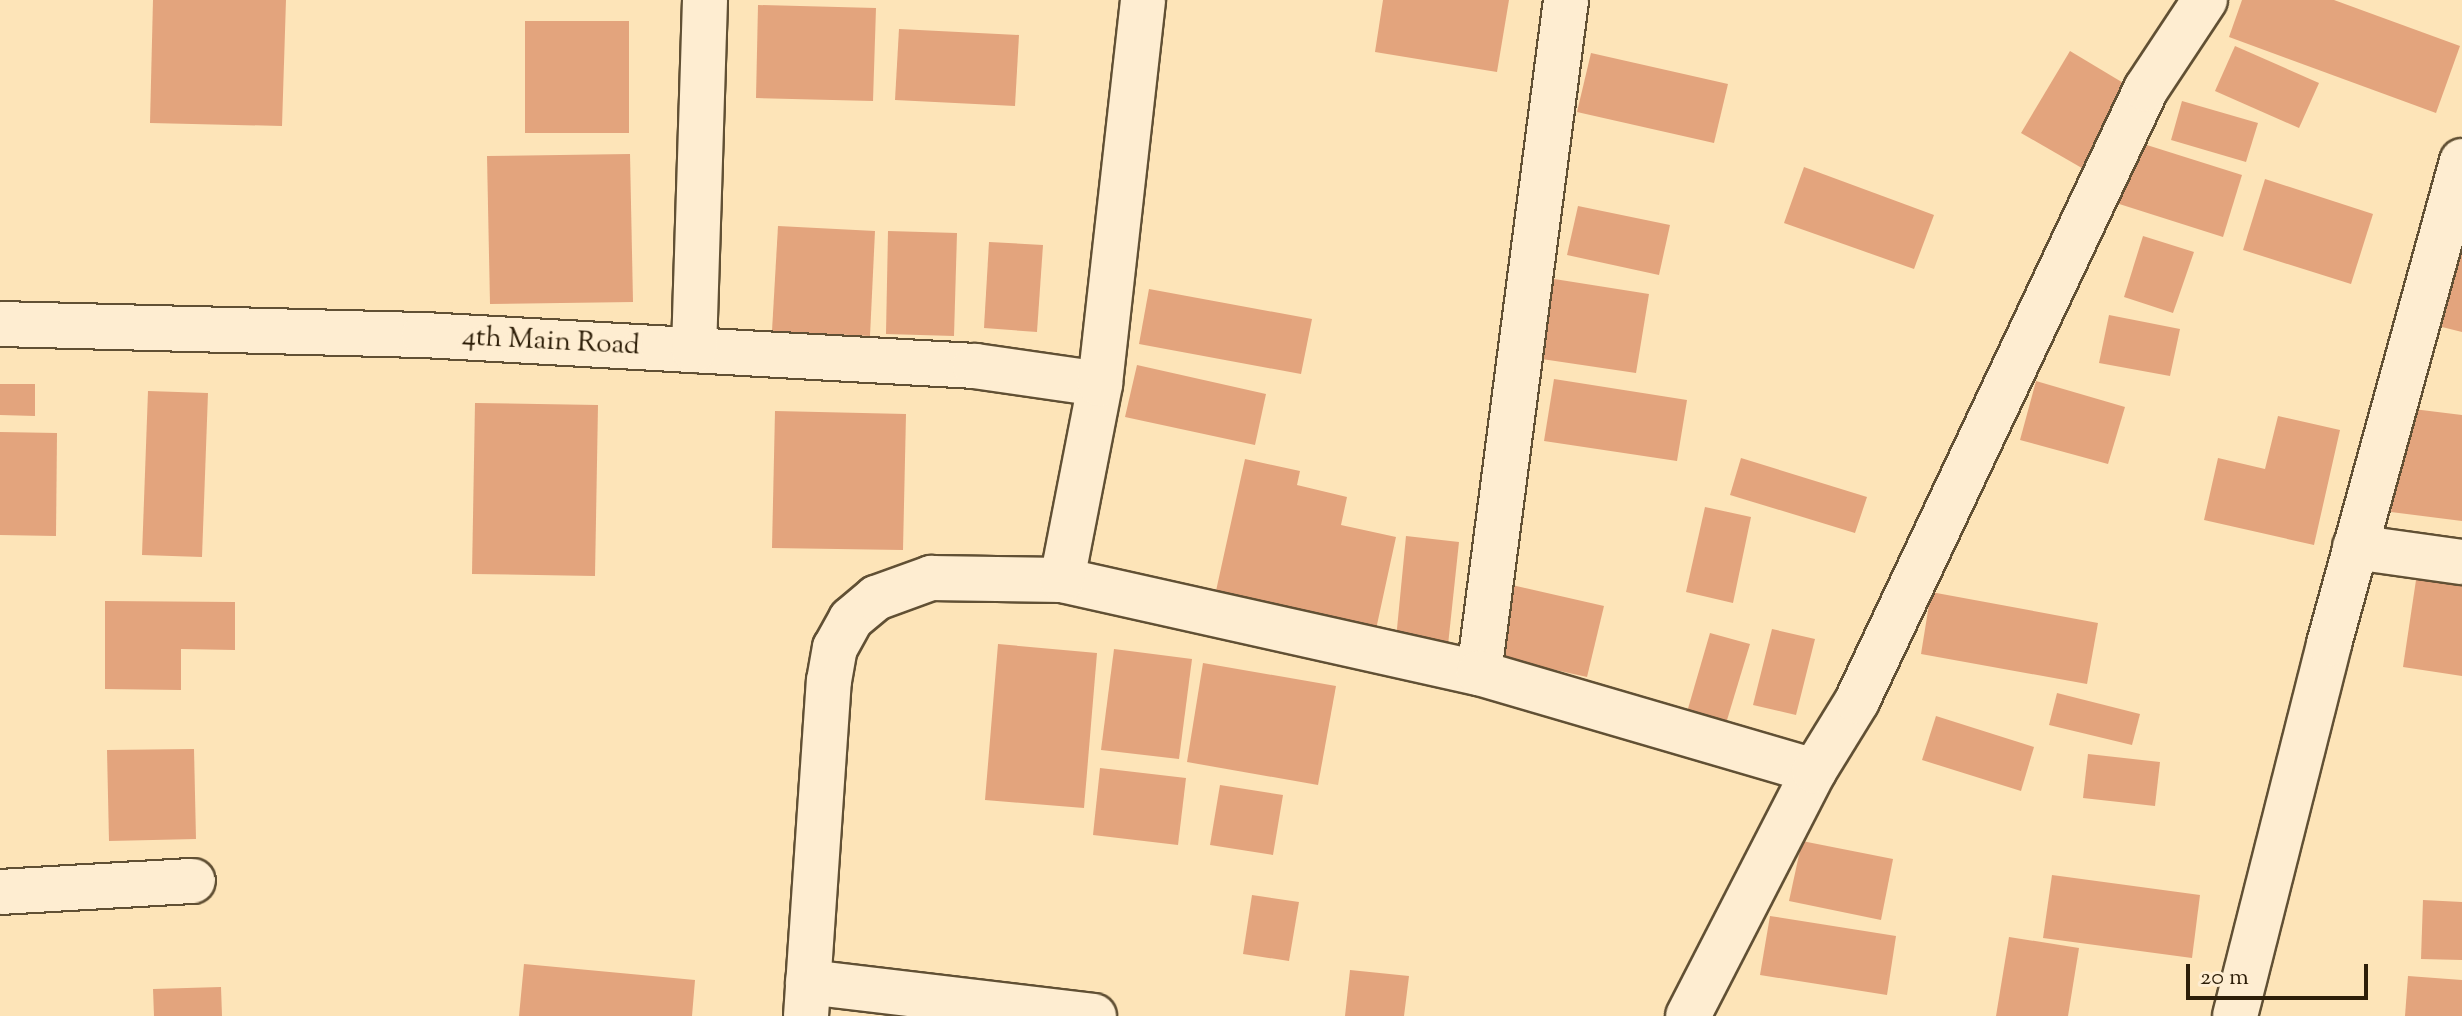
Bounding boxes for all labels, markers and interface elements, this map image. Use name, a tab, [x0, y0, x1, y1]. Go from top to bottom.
street label: 4th Main Road	[461, 321, 641, 363]
scale bar	[2190, 948, 2372, 998]
text: 20 m	[2200, 961, 2249, 995]

